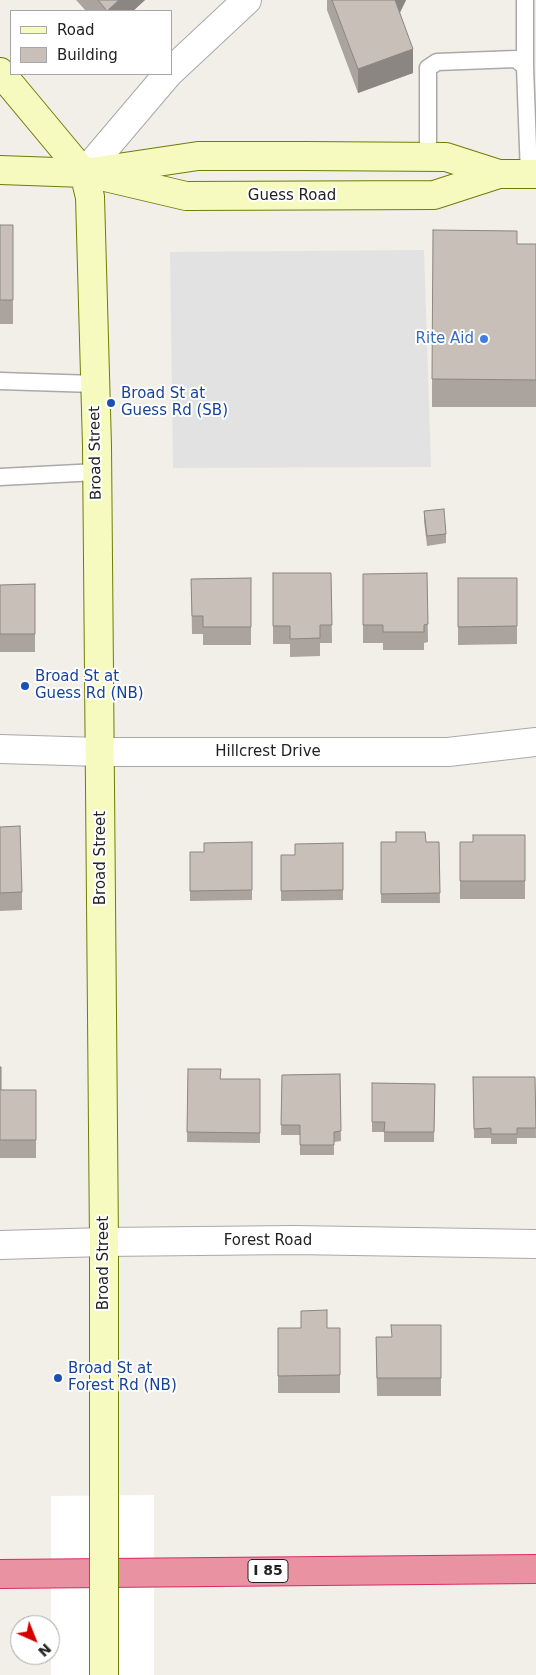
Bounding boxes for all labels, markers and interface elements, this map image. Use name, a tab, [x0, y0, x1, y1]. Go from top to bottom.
legend	[10, 10, 172, 75]
text: Road	[57, 21, 95, 39]
text: Building	[57, 46, 118, 64]
street label: Guess Road	[248, 187, 336, 205]
place label: Rite Aid	[416, 330, 474, 348]
marker: Rite Aid	[478, 333, 490, 345]
place label: Broad St at Guess Rd (SB)	[121, 385, 228, 420]
marker: Broad St at Guess Rd (SB)	[105, 397, 117, 409]
street label: Broad Street	[86, 406, 106, 500]
place label: Broad St at Guess Rd (NB)	[35, 668, 144, 703]
marker: Broad St at Guess Rd (NB)	[19, 680, 31, 692]
street label: Hillcrest Drive	[215, 743, 321, 761]
street label: Broad Street	[92, 811, 110, 905]
street label: Broad Street	[95, 1216, 113, 1310]
street label: Forest Road	[224, 1232, 312, 1250]
place label: Broad St at Forest Rd (NB)	[68, 1360, 177, 1395]
marker: Broad St at Forest Rd (NB)	[52, 1372, 64, 1384]
road number: I 85	[248, 1560, 288, 1582]
north arrow	[10, 1615, 60, 1665]
text: N	[35, 1640, 54, 1660]

